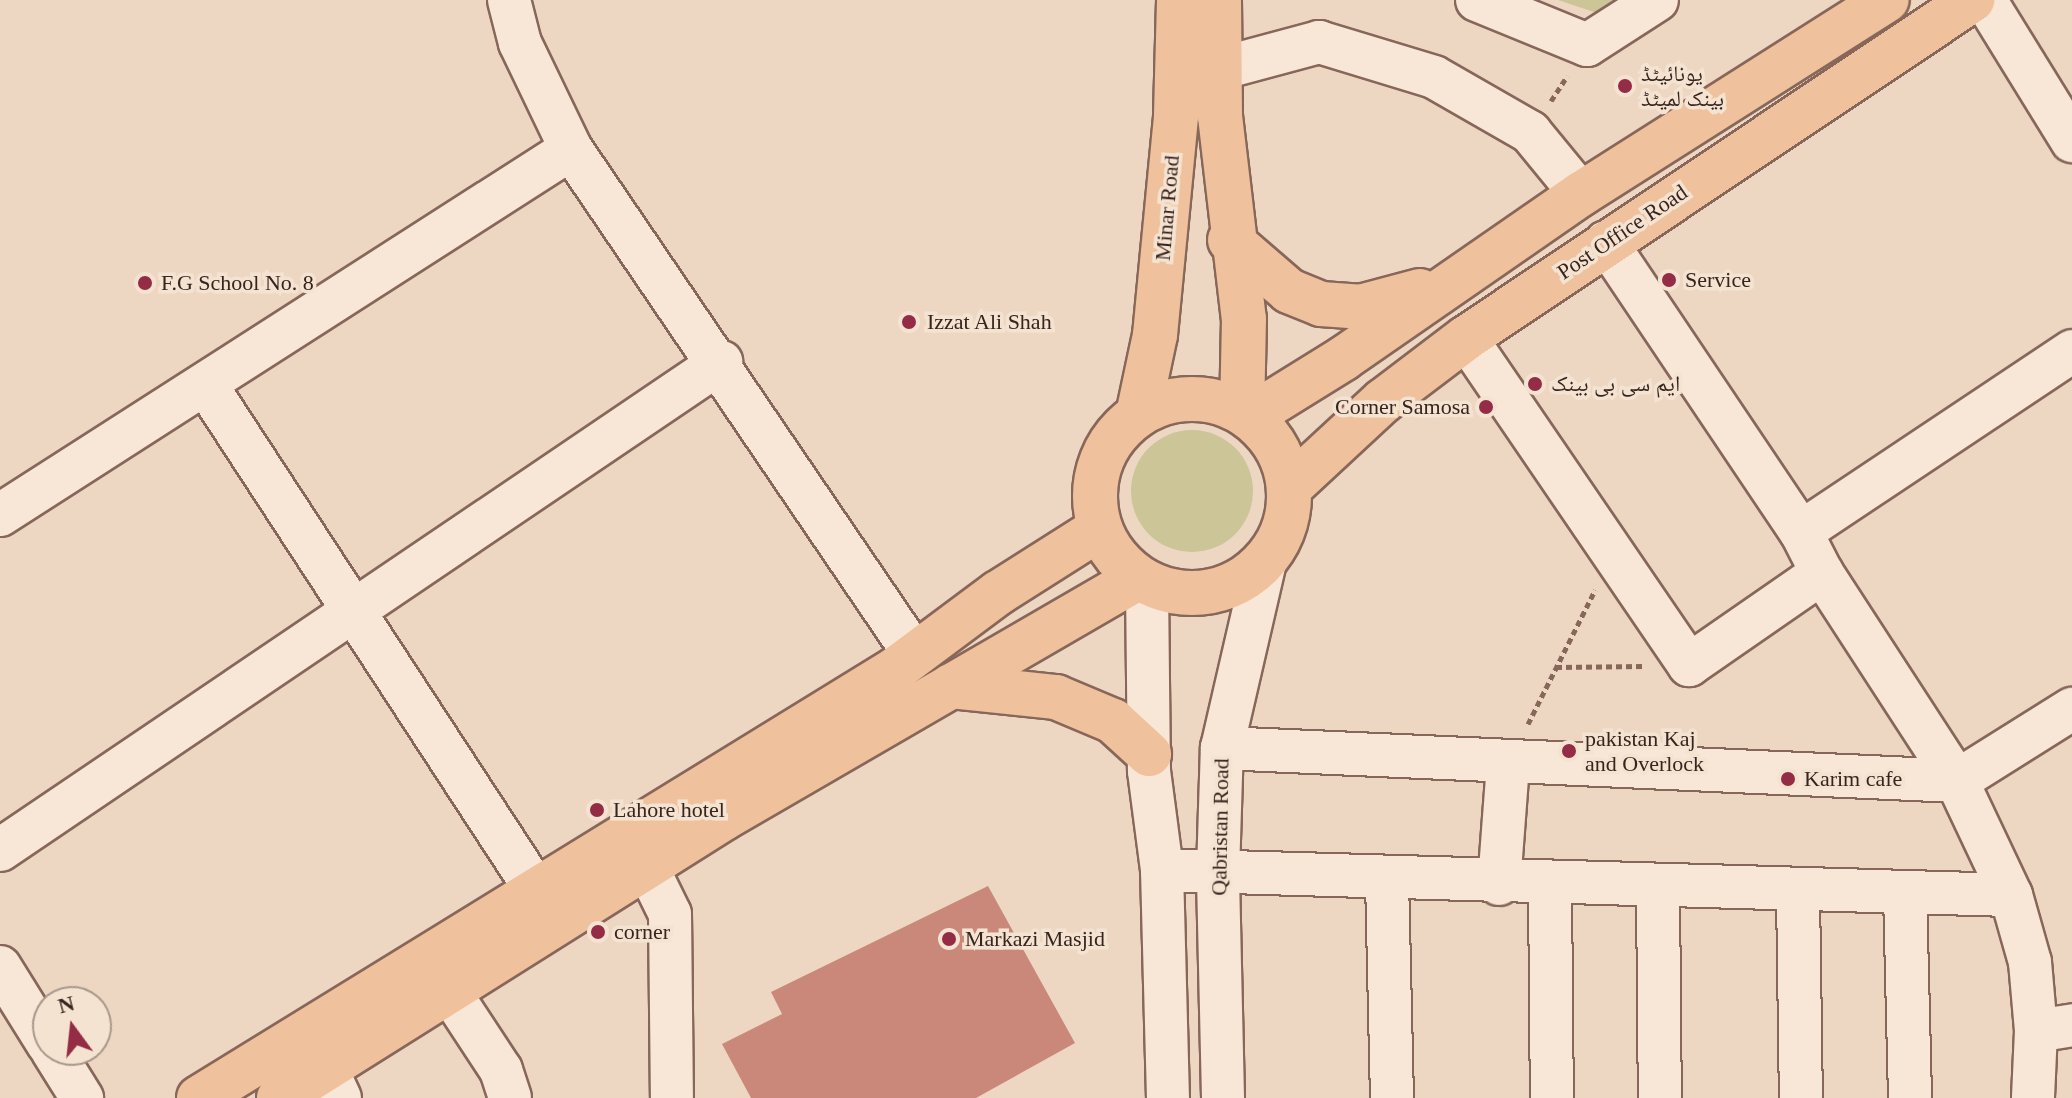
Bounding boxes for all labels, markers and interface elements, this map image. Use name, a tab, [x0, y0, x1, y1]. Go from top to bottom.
place label: یونائیٹڈ بینک لمیٹڈ	[1641, 60, 1724, 112]
marker: یونائیٹڈ بینک لمیٹڈ	[1616, 77, 1634, 95]
street label: Minar Road	[1149, 154, 1185, 262]
street label: Post Office Road	[1552, 179, 1692, 285]
place label: Service	[1685, 267, 1751, 293]
place label: F.G School No. 8	[161, 270, 314, 296]
marker: Service	[1660, 271, 1678, 289]
marker: F.G School No. 8	[136, 274, 154, 292]
place label: Izzat Ali Shah	[927, 309, 1053, 335]
marker: Izzat Ali Shah	[898, 311, 920, 333]
place label: ایم سی بی بینک	[1551, 371, 1680, 397]
marker: ایم سی بی بینک	[1526, 375, 1544, 393]
place label: Corner Samosa	[1335, 394, 1470, 420]
marker: Corner Samosa	[1477, 398, 1495, 416]
place label: pakistan Kaj and Overlock	[1585, 725, 1704, 776]
marker: pakistan Kaj and Overlock	[1560, 742, 1578, 760]
street label: Qabristan Road	[1206, 758, 1234, 896]
place label: Karim cafe	[1804, 766, 1902, 792]
marker: Karim cafe	[1779, 770, 1797, 788]
place label: Lahore hotel	[613, 797, 725, 823]
marker: Lahore hotel	[588, 801, 606, 819]
place label: corner	[614, 919, 670, 945]
marker: corner	[589, 923, 607, 941]
place label: Markazi Masjid	[965, 926, 1105, 952]
marker: Markazi Masjid	[940, 930, 958, 948]
north arrow	[32, 986, 112, 1066]
text: N	[55, 990, 77, 1018]

